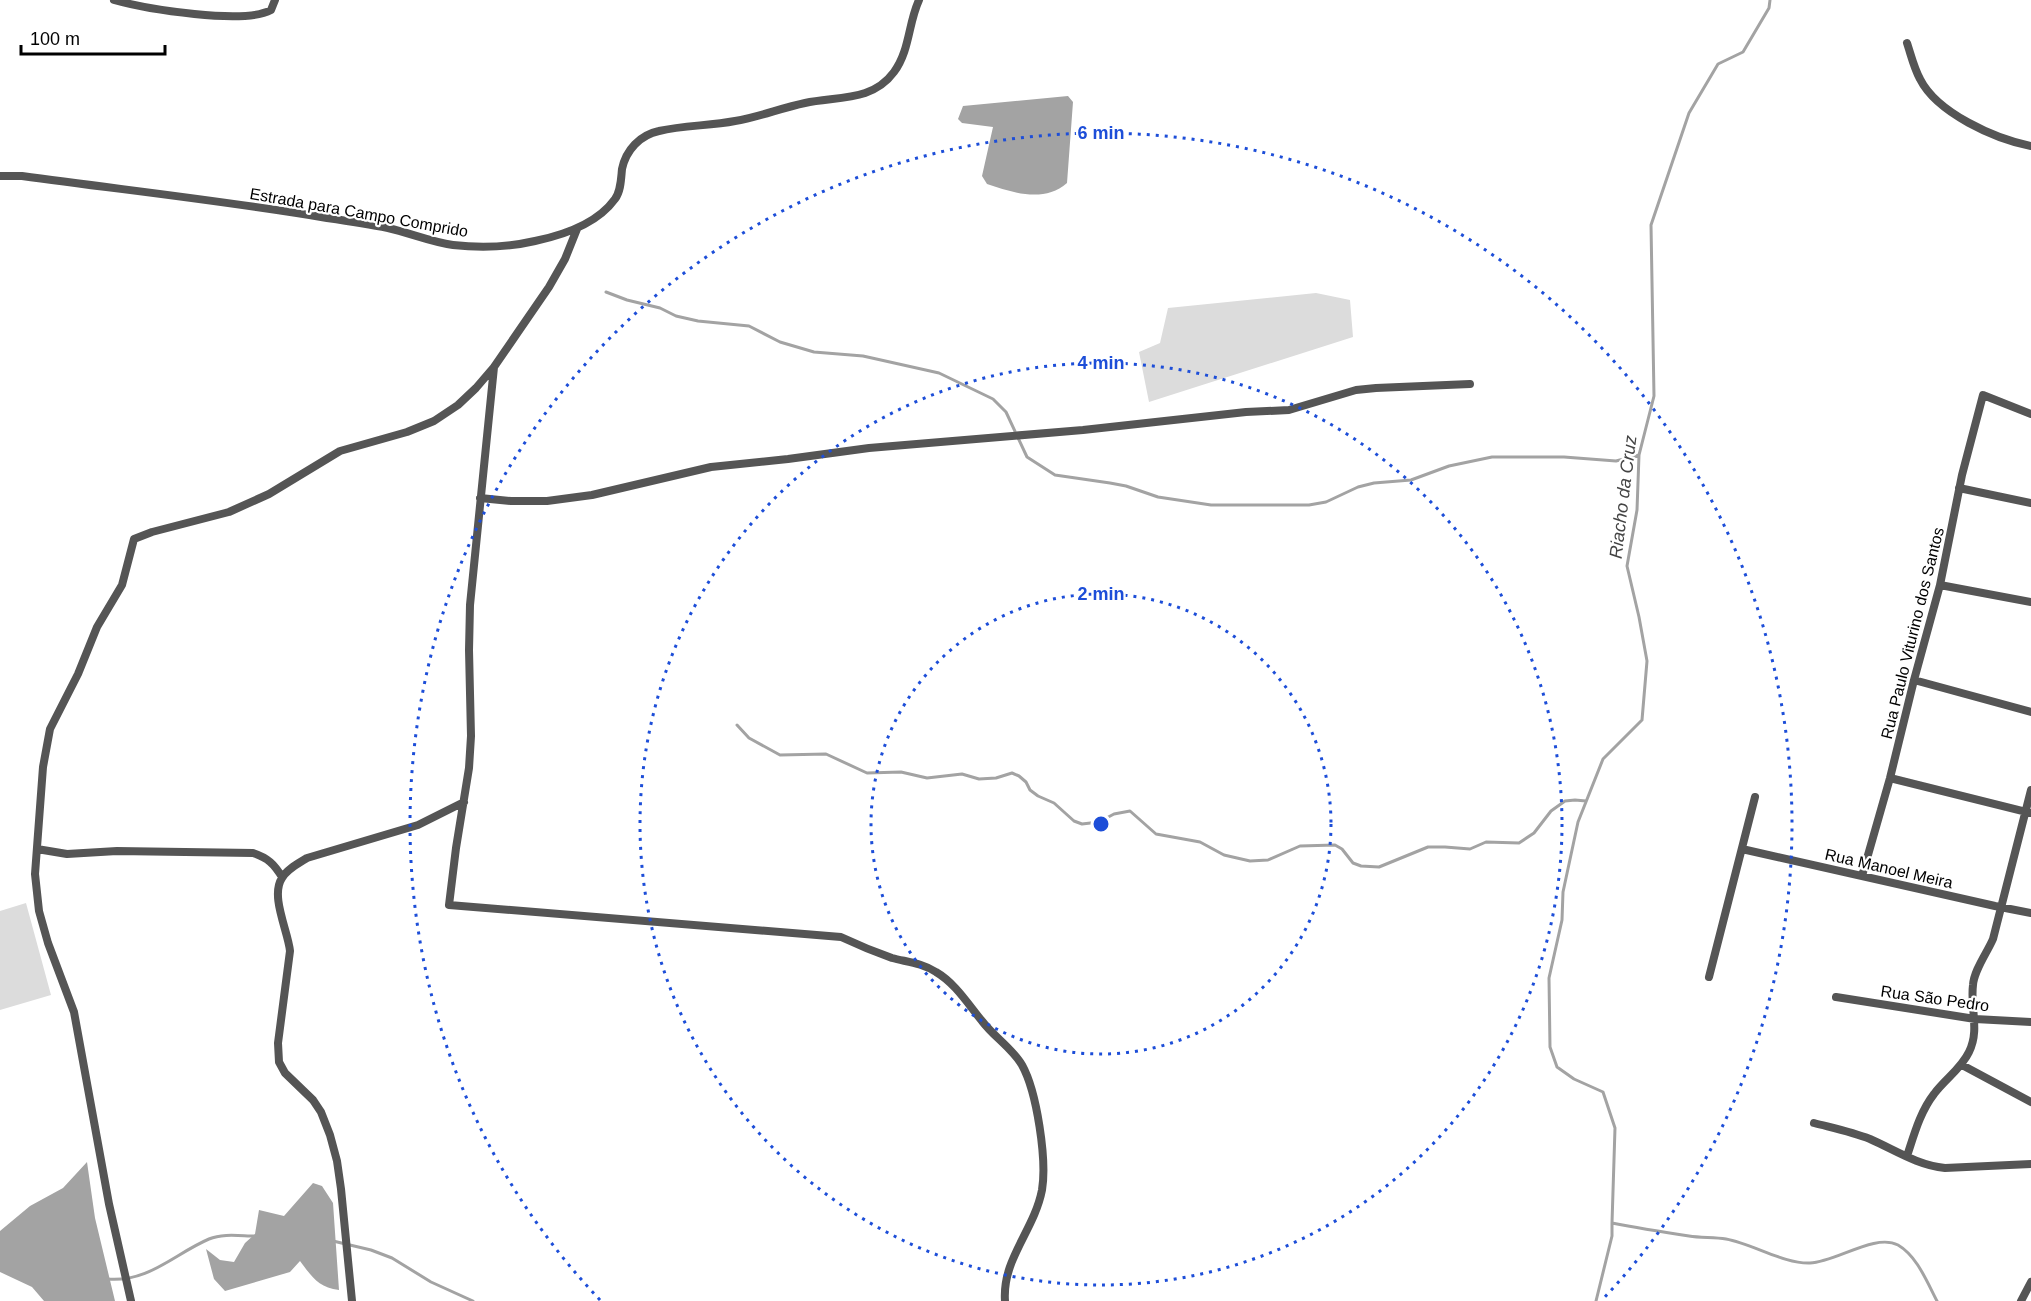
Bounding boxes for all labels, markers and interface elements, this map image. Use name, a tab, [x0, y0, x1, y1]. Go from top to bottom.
scale bar	[21, 18, 165, 56]
text: 100 m	[30, 29, 80, 49]
text: 6 min	[1077, 123, 1125, 143]
street label: Estrada para Campo Comprido	[248, 185, 470, 240]
text: 4 min	[1077, 353, 1125, 373]
water label: Riacho da Cruz	[1606, 434, 1640, 560]
street label: Rua Paulo Viturino dos Santos	[1878, 525, 1947, 741]
text: 2 min	[1077, 584, 1125, 604]
centre of rings	[1091, 814, 1111, 834]
street label: Rua Manoel Meira	[1823, 846, 1955, 891]
street label: Rua São Pedro	[1880, 982, 1990, 1015]

